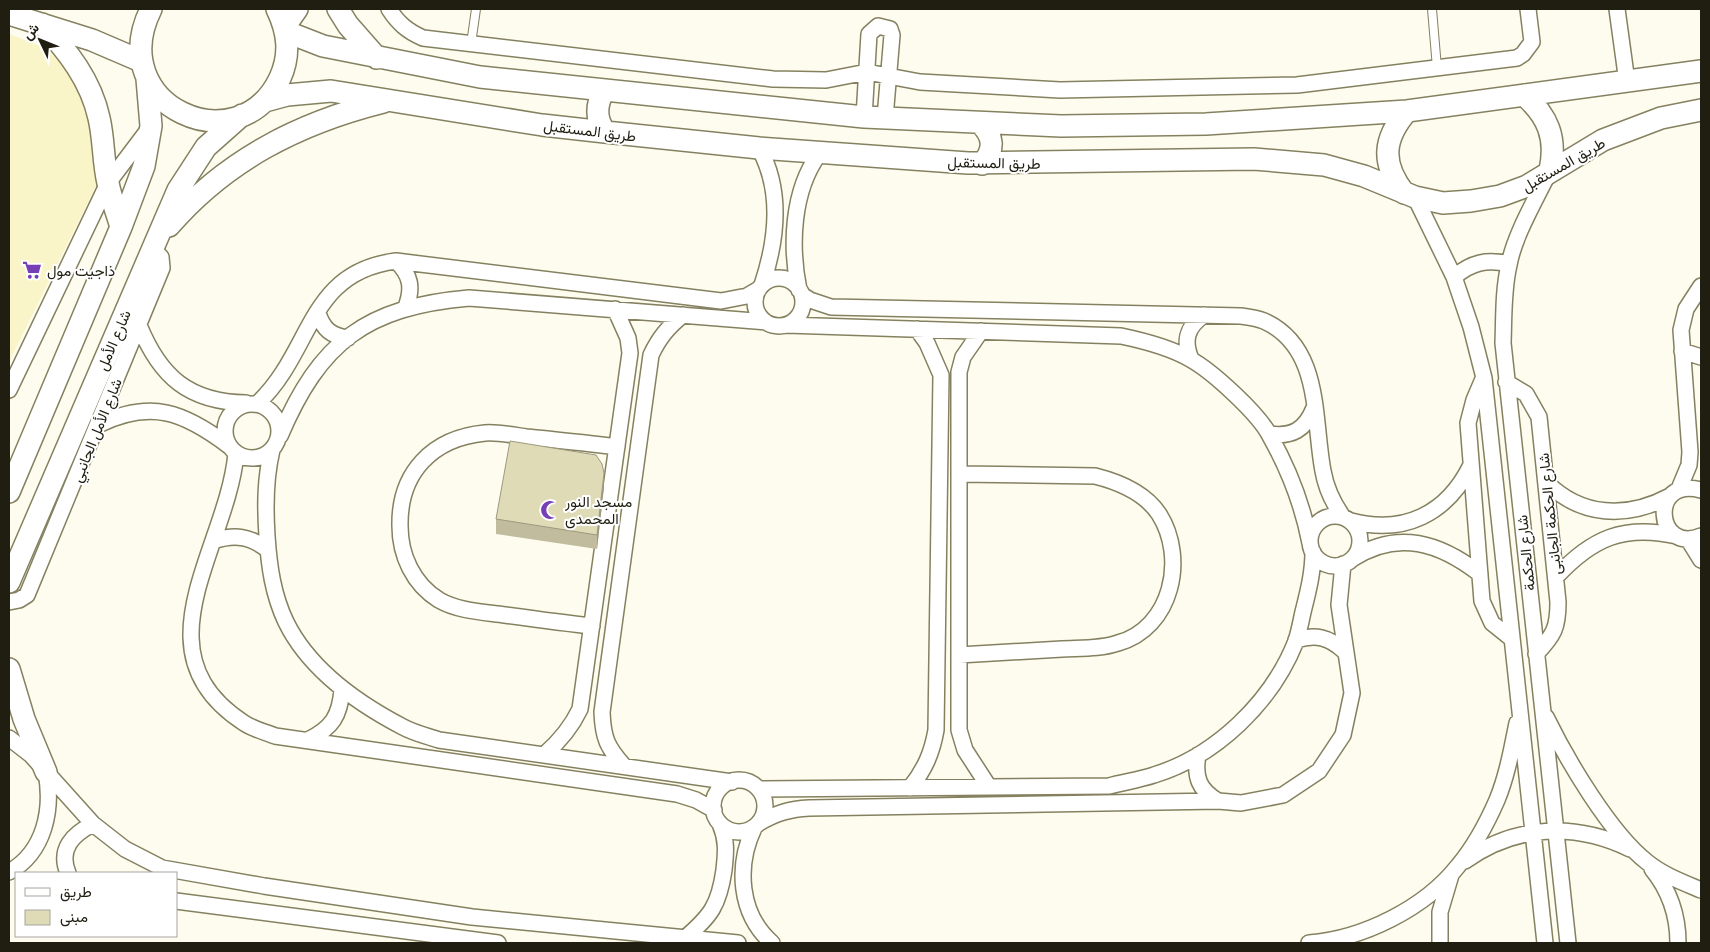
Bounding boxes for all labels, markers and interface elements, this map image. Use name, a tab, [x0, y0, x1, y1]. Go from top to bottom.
north arrow	[15, 15, 65, 65]
text: ش	[18, 19, 43, 43]
street label: طريق المستقبل	[542, 115, 638, 147]
street label: طريق المستقبل	[1518, 133, 1609, 197]
street label: طريق المستقبل	[947, 152, 1041, 174]
supermarket icon: ذاجيت مول	[21, 259, 43, 281]
place label: ذاجيت مول	[47, 261, 115, 280]
street label: شارع الأمل	[92, 307, 137, 374]
street label: شارع الأمل الجانبي	[67, 375, 130, 486]
street label: شارع الحكمة الجانبى	[1534, 452, 1567, 576]
place label: مسجد النور المحمدى	[564, 492, 632, 529]
mosque icon: مسجد النور المحمدى	[539, 499, 561, 521]
street label: شارع الحكمة	[1512, 514, 1541, 592]
legend	[15, 872, 178, 937]
text: طريق	[60, 882, 92, 902]
text: مبنى	[60, 907, 88, 927]

